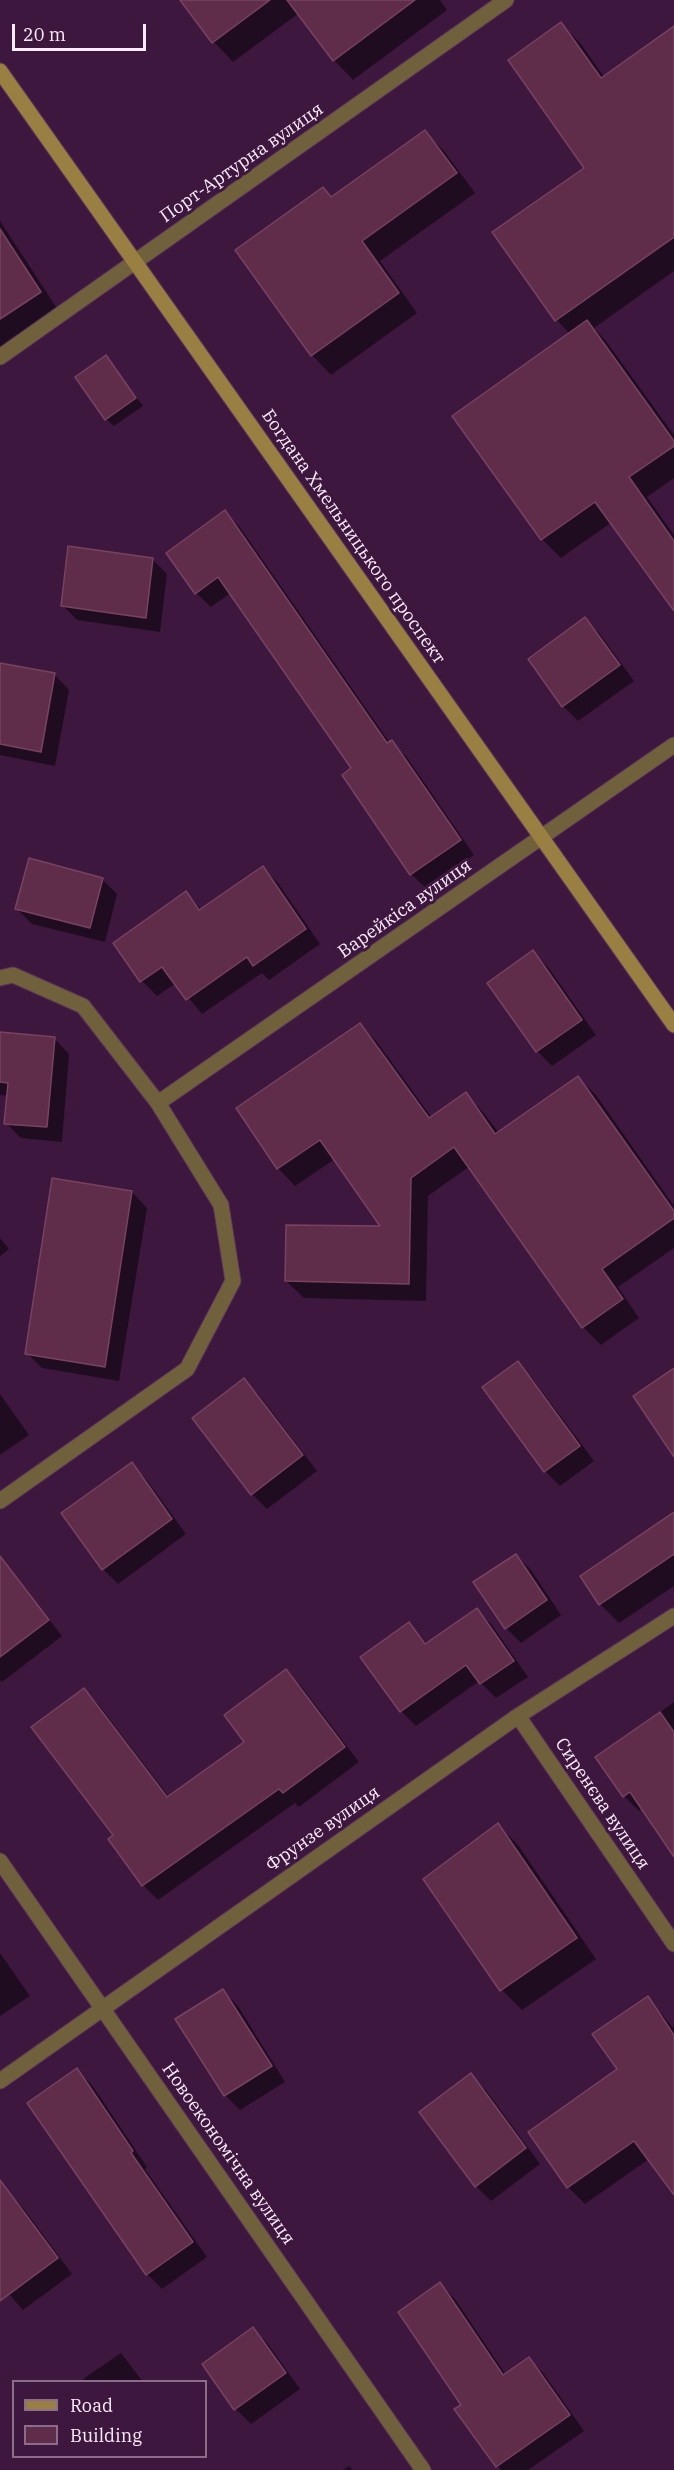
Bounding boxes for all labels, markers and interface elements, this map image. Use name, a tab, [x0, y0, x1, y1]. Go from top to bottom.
scale bar	[15, 12, 148, 50]
text: 20 m	[23, 23, 66, 46]
street label: Порт-Артурна вулиця	[156, 98, 328, 228]
street label: Богдана Хмельницького проспект	[257, 406, 449, 668]
street label: Варейкіса вулиця	[334, 855, 476, 963]
street label: Сиренєва вулиця	[550, 1734, 654, 1874]
street label: Фрунзе вулиця	[262, 1782, 384, 1876]
street label: Новоекономічна вулиця	[157, 2059, 299, 2249]
legend	[12, 2380, 207, 2458]
text: Road	[70, 2394, 113, 2417]
text: Building	[70, 2424, 142, 2447]

